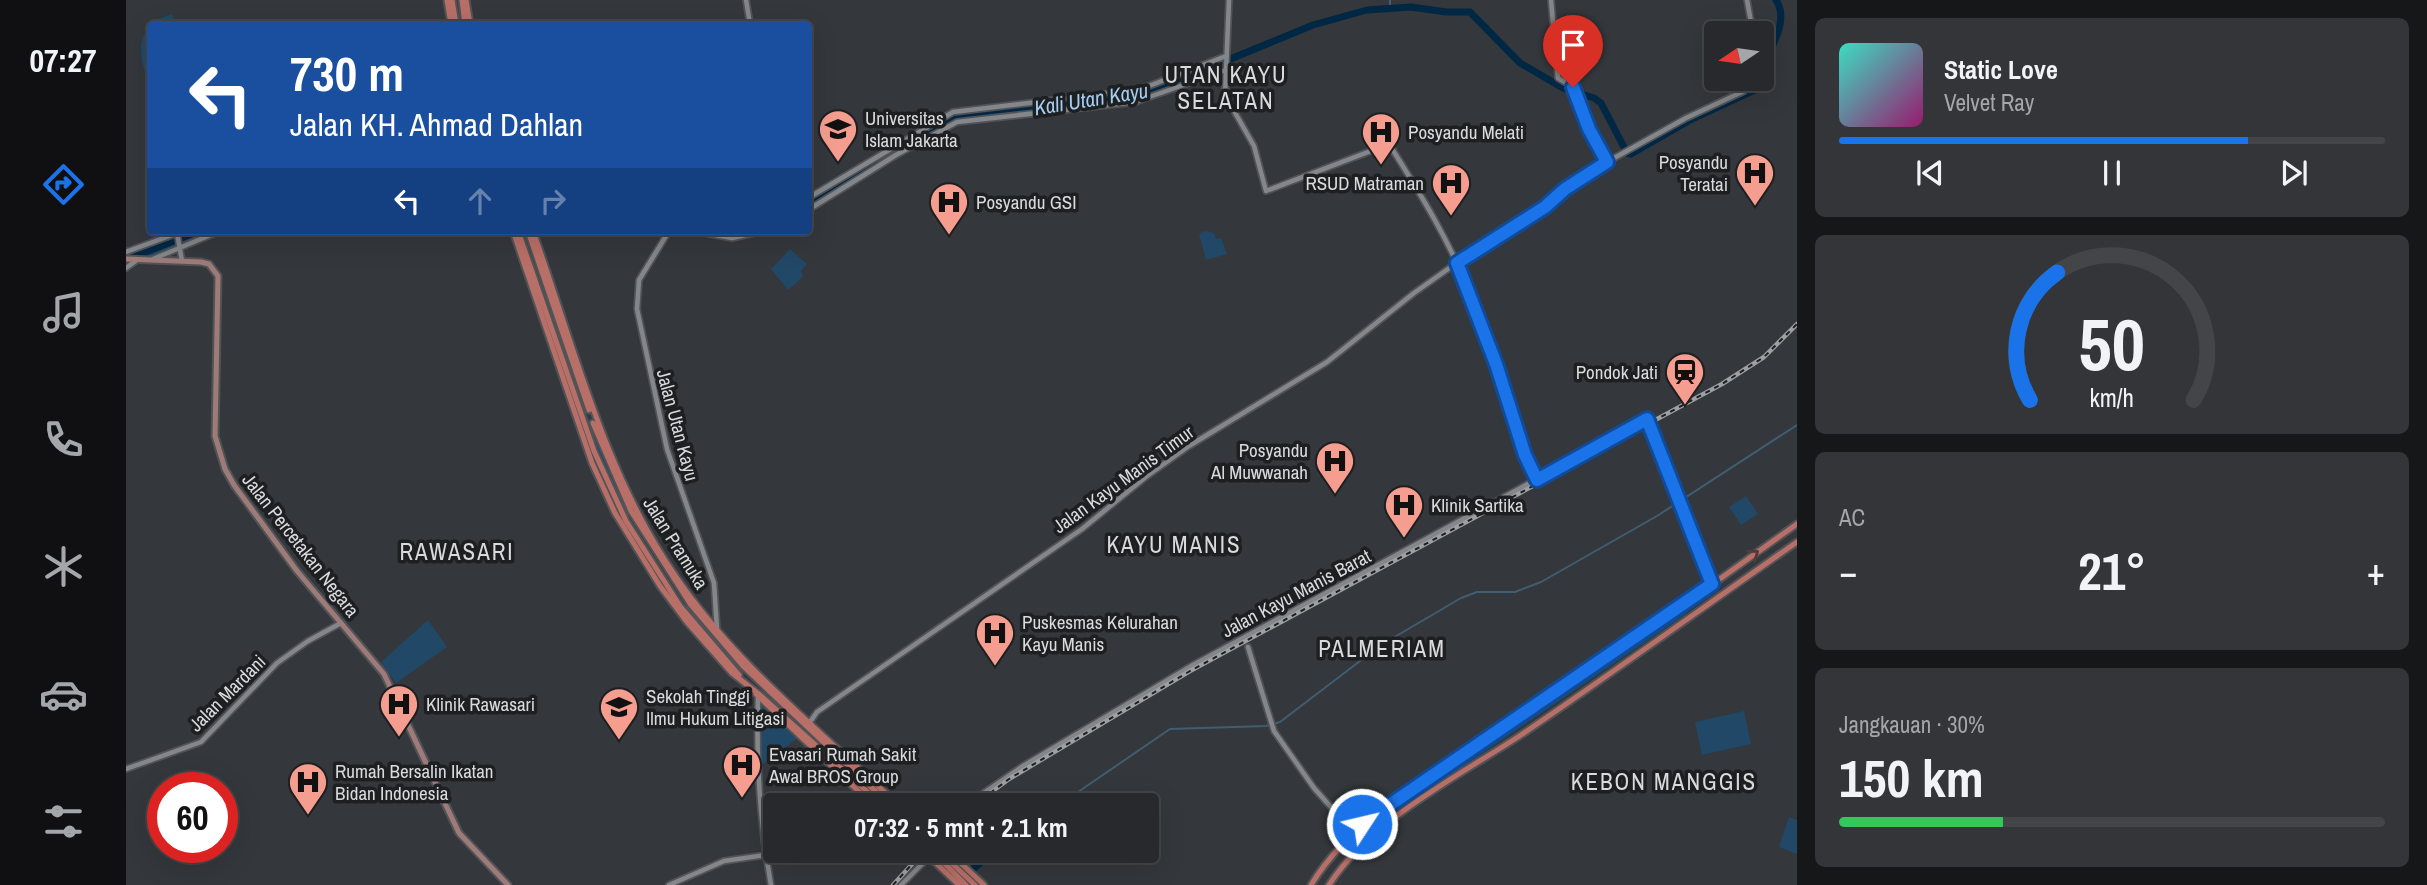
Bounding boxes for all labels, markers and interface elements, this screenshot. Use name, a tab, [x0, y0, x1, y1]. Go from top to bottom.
pin	[1543, 15, 1603, 87]
north arrow	[1704, 21, 1774, 91]
map controls	[1704, 21, 1774, 91]
icon: arrive	[1554, 26, 1592, 64]
text: 07:27	[29, 39, 97, 82]
text: 730 m	[290, 40, 404, 106]
icon: left	[175, 49, 266, 140]
text: Static Love	[1944, 52, 2058, 87]
district label: UTAN KAYU SELATAN	[1164, 59, 1288, 116]
water label: Kali Utan Kayu	[1032, 76, 1150, 122]
text: Velvet Ray	[1944, 87, 2034, 118]
text: Jalan KH. Ahmad Dahlan	[290, 103, 583, 146]
place label: Universitas Islam Jakarta	[865, 105, 958, 153]
school or university icon: Universitas Islam Jakarta	[817, 108, 859, 163]
hospital icon: Posyandu Melati	[1360, 111, 1402, 166]
place label: Posyandu Melati	[1408, 119, 1524, 145]
place label: Posyandu Teratai	[1659, 149, 1728, 197]
hospital icon: Posyandu Teratai	[1734, 152, 1776, 207]
icon: previous	[1911, 154, 1949, 192]
icon: pause	[2093, 154, 2131, 192]
icon: next	[2275, 154, 2313, 192]
icon: directions	[39, 160, 88, 209]
hospital icon: RSUD Matraman	[1430, 162, 1472, 217]
place label: RSUD Matraman	[1305, 170, 1424, 196]
hospital icon: Posyandu GSI	[928, 181, 970, 236]
icon: left	[388, 182, 426, 220]
icon: ahead	[461, 182, 499, 220]
icon: right	[534, 182, 572, 220]
place label: Posyandu GSI	[976, 189, 1076, 215]
icon: music	[39, 288, 88, 337]
text: 50	[2079, 296, 2145, 394]
station icon: Pondok Jati	[1664, 351, 1706, 406]
place label: Pondok Jati	[1576, 359, 1658, 385]
street label: Jalan Utan Kayu	[651, 366, 705, 484]
text: km/h	[2090, 381, 2134, 415]
icon: phone	[39, 415, 88, 464]
street label: Jalan Kayu Manis Timur	[1047, 419, 1199, 539]
place label: Posyandu Al Muwwanah	[1210, 437, 1308, 485]
hospital icon: Posyandu Al Muwwanah	[1314, 440, 1356, 495]
street label: Jalan Percetakan Negara	[237, 468, 366, 623]
hospital icon: Klinik Sartika	[1383, 484, 1425, 539]
street label: Jalan Pramuka	[637, 492, 715, 594]
place label: Klinik Sartika	[1431, 492, 1524, 518]
text: AC	[1839, 502, 1865, 533]
district label: KAYU MANIS	[1107, 529, 1241, 560]
district label: RAWASARI	[399, 536, 515, 567]
text: 21°	[2078, 536, 2146, 606]
icon: climate	[39, 542, 88, 591]
street label: Jalan Kayu Manis Barat	[1217, 542, 1376, 643]
text: −	[1839, 546, 1857, 597]
text: +	[2367, 546, 2385, 597]
one-way arrow	[1746, 550, 1759, 562]
place label: Puskesmas Kelurahan Kayu Manis	[1022, 609, 1178, 657]
hospital icon: Puskesmas Kelurahan Kayu Manis	[974, 612, 1016, 667]
district label: PALMERIAM	[1318, 633, 1446, 664]
street label: Jalan Mardani	[183, 649, 271, 737]
icon: car	[39, 670, 88, 719]
hospital icon: Klinik Rawasari	[378, 683, 420, 738]
place label: Sekolah Tinggi Ilmu Hukum Litigasi	[646, 683, 785, 731]
school or university icon: Sekolah Tinggi Ilmu Hukum Litigasi	[598, 686, 640, 741]
place label: Klinik Rawasari	[426, 691, 535, 717]
text: Jangkauan · 30%	[1839, 709, 1985, 740]
place label: Evasari Rumah Sakit Awal BROS Group	[768, 741, 917, 789]
text: 150 km	[1839, 743, 1984, 813]
hospital icon: Evasari Rumah Sakit Awal BROS Group	[721, 744, 763, 799]
place label: Rumah Bersalin Ikatan Bidan Indonesia	[335, 758, 493, 806]
hospital icon: Rumah Bersalin Ikatan Bidan Indonesia	[287, 761, 329, 816]
district label: KEBON MANGGIS	[1571, 766, 1757, 797]
speed limit sign: 60	[147, 772, 238, 863]
position arrow	[1325, 787, 1399, 861]
icon: filters	[39, 797, 88, 846]
text: 07:32 · 5 mnt · 2.1 km	[854, 810, 1068, 845]

